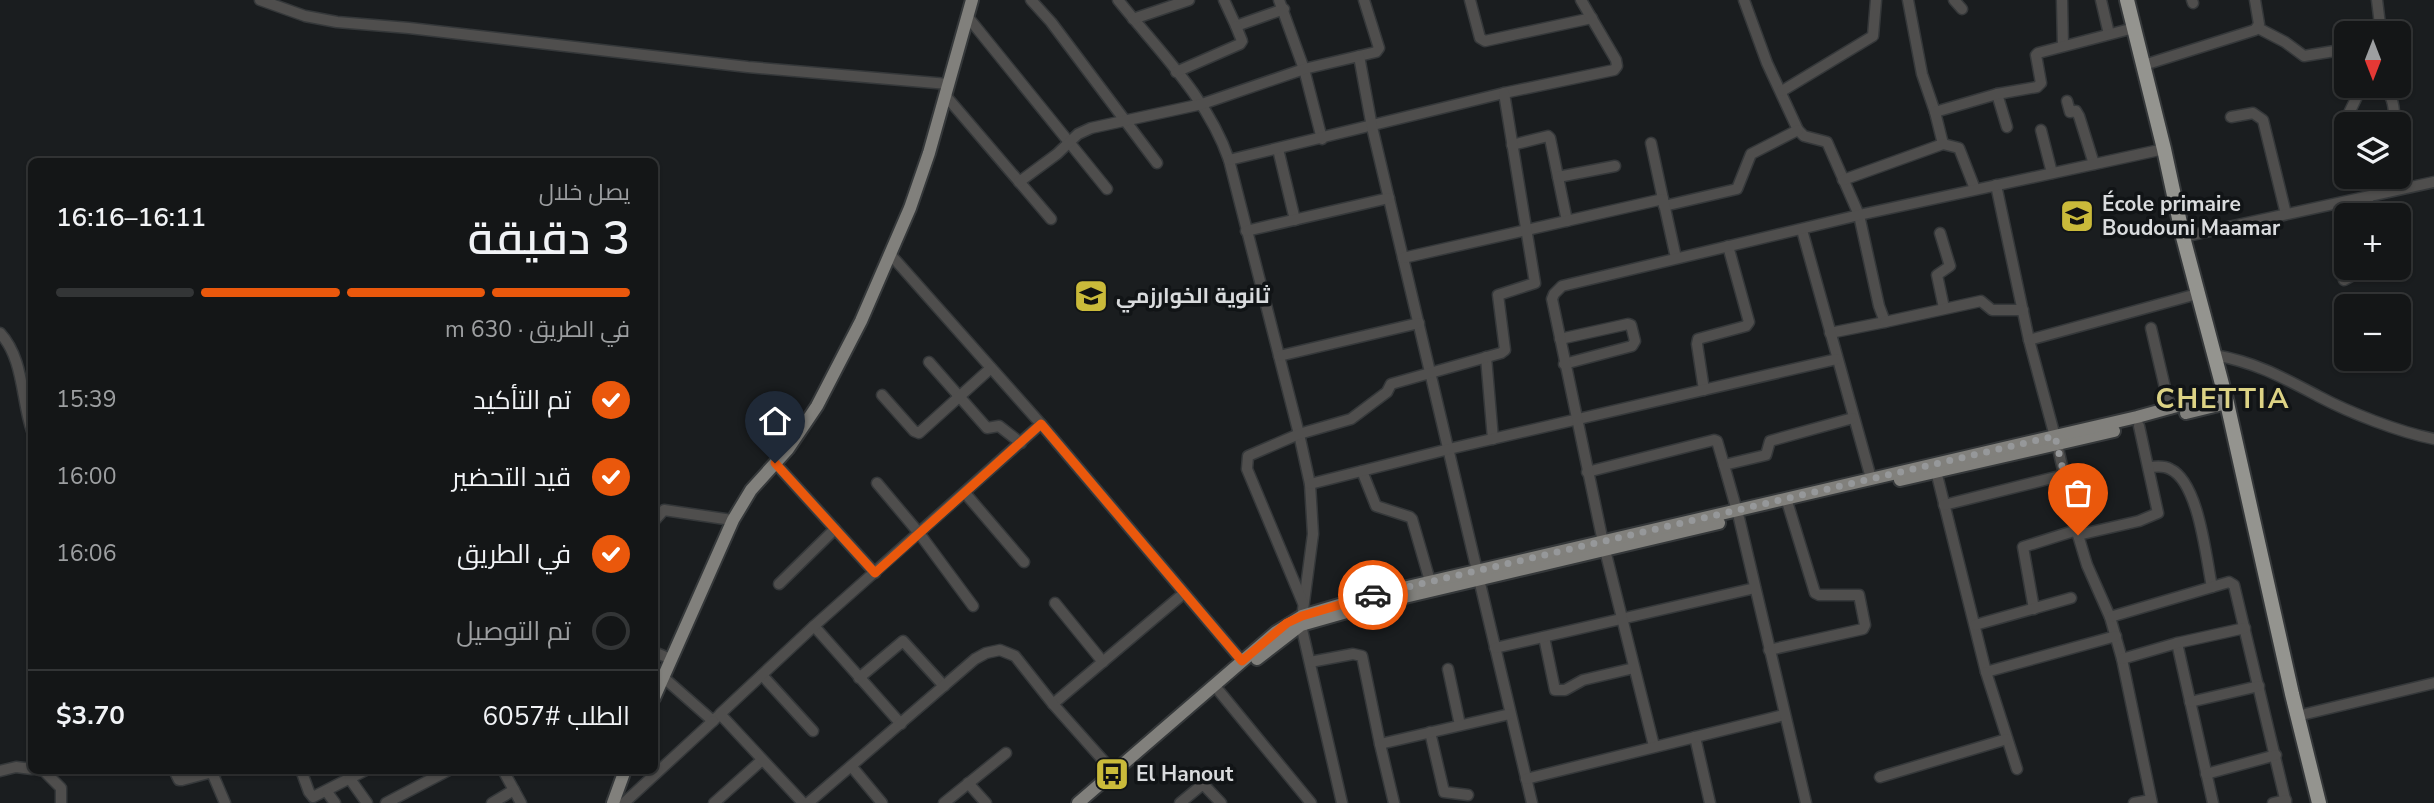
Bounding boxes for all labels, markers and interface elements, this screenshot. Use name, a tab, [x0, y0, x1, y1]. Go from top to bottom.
north arrow	[2334, 21, 2412, 98]
map controls	[2334, 21, 2411, 371]
button: layers	[2334, 112, 2411, 189]
text: يصل خلال	[539, 177, 630, 208]
place label: École primaire Boudouni Maamar	[2102, 190, 2281, 242]
school or university icon: École primaire Boudouni Maamar	[2058, 197, 2096, 235]
text: 16:11–16:16	[56, 200, 206, 235]
button: +	[2334, 203, 2411, 280]
text: 3 دقيقة	[468, 207, 630, 270]
school or university icon: ثانوية الخوارزمي	[1072, 277, 1110, 315]
place label: ثانوية الخوارزمي	[1116, 282, 1270, 313]
button: −	[2334, 294, 2411, 371]
text: في الطريق · 630 m	[445, 314, 630, 345]
district label: CHETTIA	[2155, 380, 2291, 418]
icon: check	[592, 381, 630, 419]
text: تم التأكيد	[473, 383, 571, 418]
text: 15:39	[56, 384, 116, 415]
pin	[745, 391, 805, 463]
icon: home	[756, 402, 794, 440]
icon: check	[592, 458, 630, 496]
text: قيد التحضير	[452, 460, 571, 495]
text: 16:00	[56, 461, 116, 492]
pin	[2048, 463, 2108, 535]
icon: bag	[2059, 474, 2097, 512]
icon: check	[592, 535, 630, 573]
text: في الطريق	[457, 537, 571, 572]
text: 16:06	[56, 538, 116, 569]
courier	[1338, 560, 1408, 630]
icon: car	[1354, 576, 1392, 614]
text: تم التوصيل	[456, 614, 571, 649]
text: $3.70	[56, 698, 125, 733]
text: الطلب #6057	[482, 699, 630, 734]
bus stop icon: El Hanout	[1093, 755, 1131, 793]
place label: El Hanout	[1136, 760, 1234, 788]

